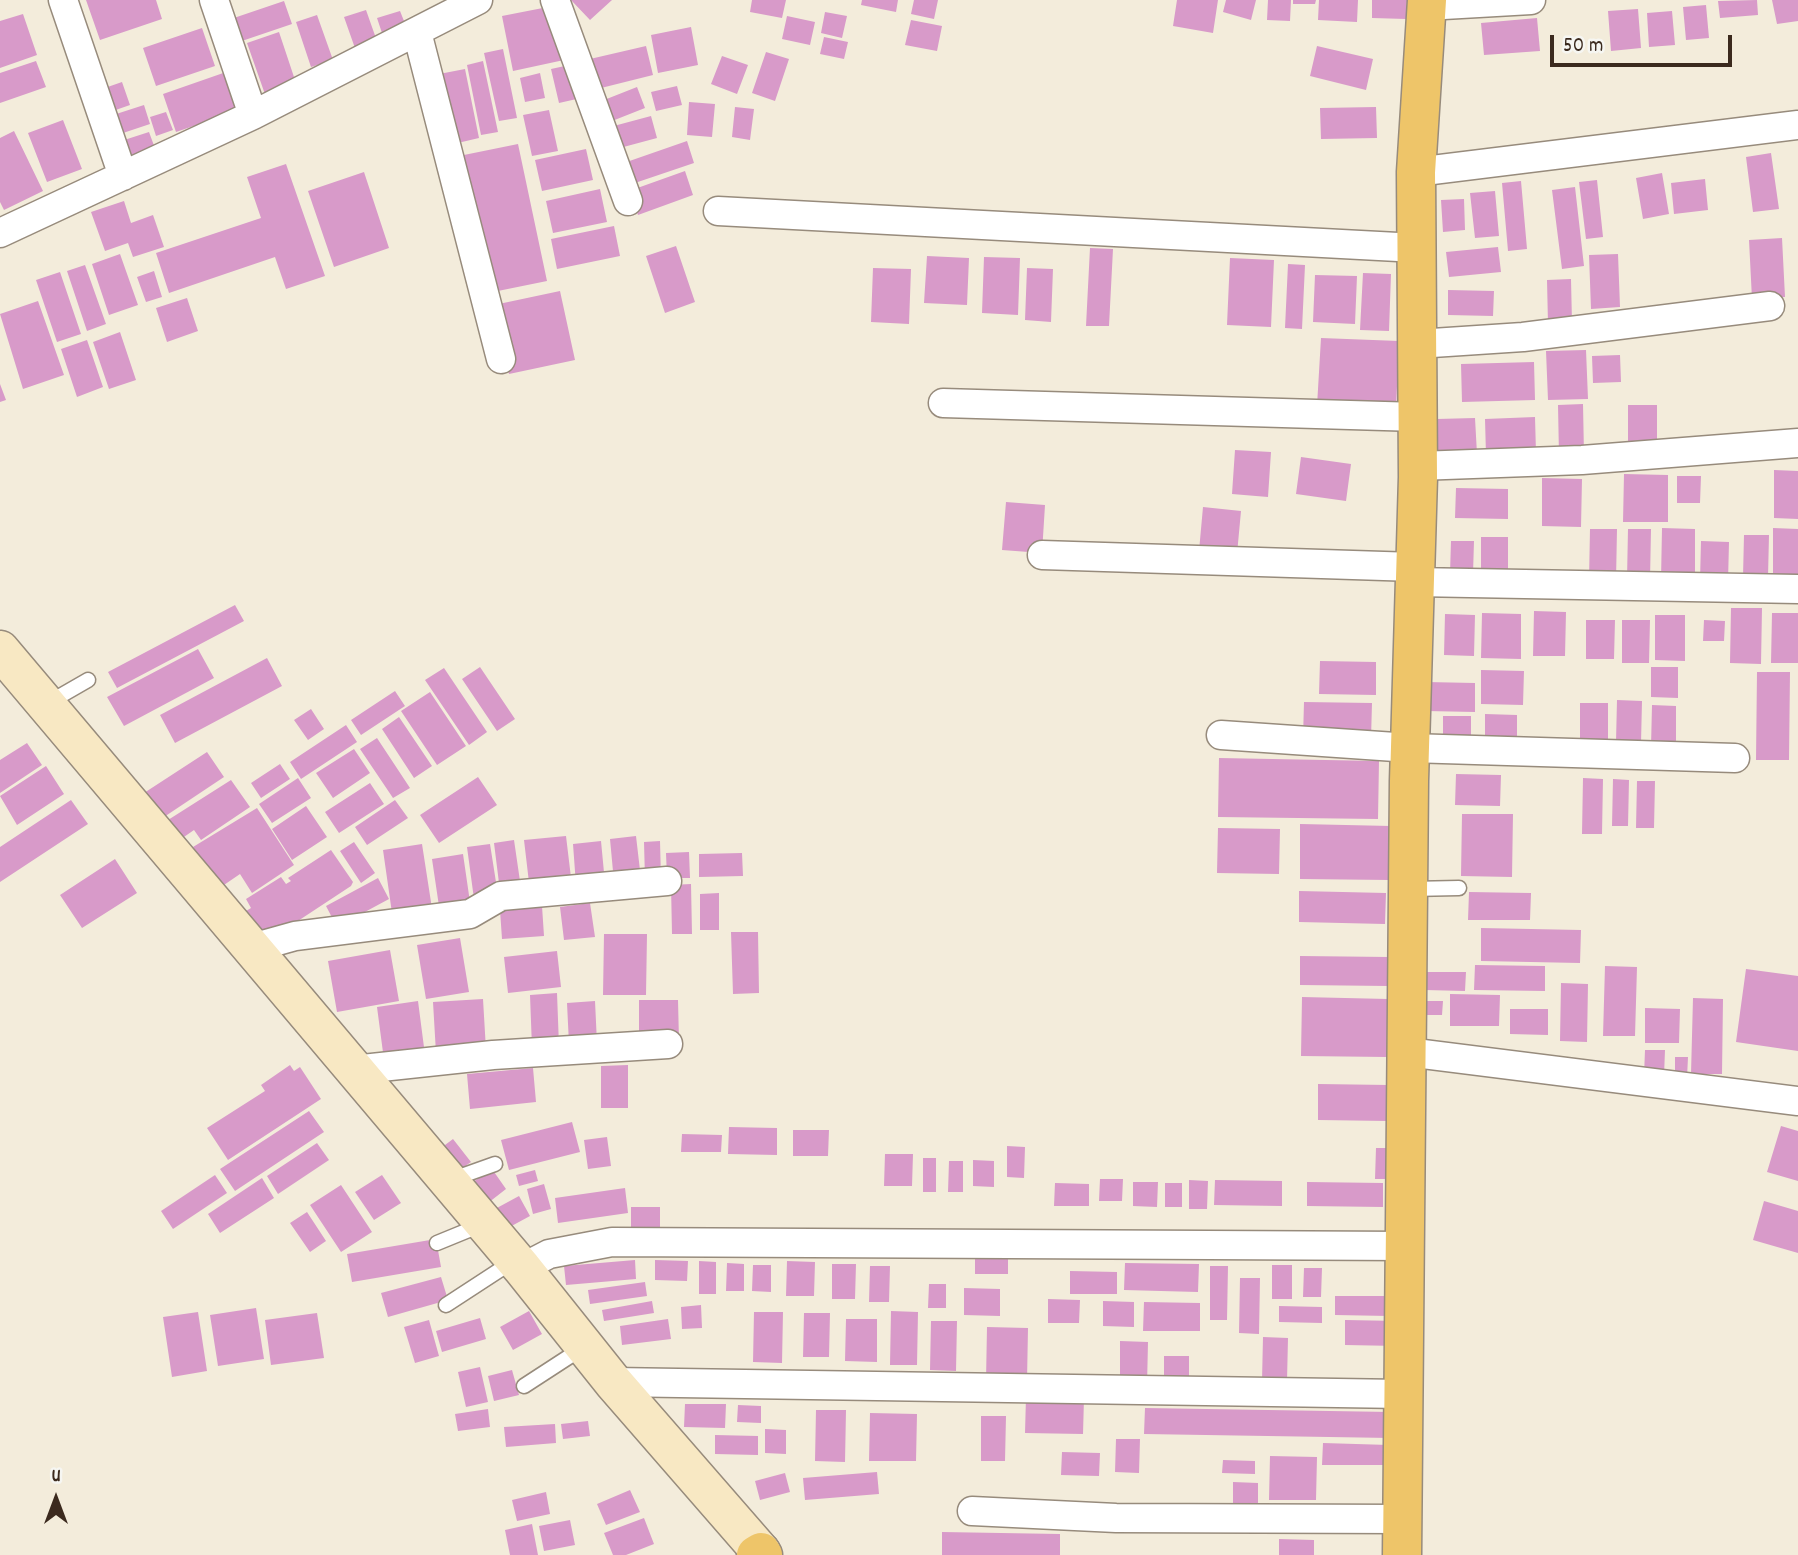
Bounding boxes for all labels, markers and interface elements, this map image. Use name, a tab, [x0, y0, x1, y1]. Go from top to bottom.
scale bar	[1553, 21, 1735, 65]
text: 50 m	[1563, 32, 1603, 62]
north arrow	[21, 1464, 91, 1534]
text: U	[51, 1464, 61, 1491]

